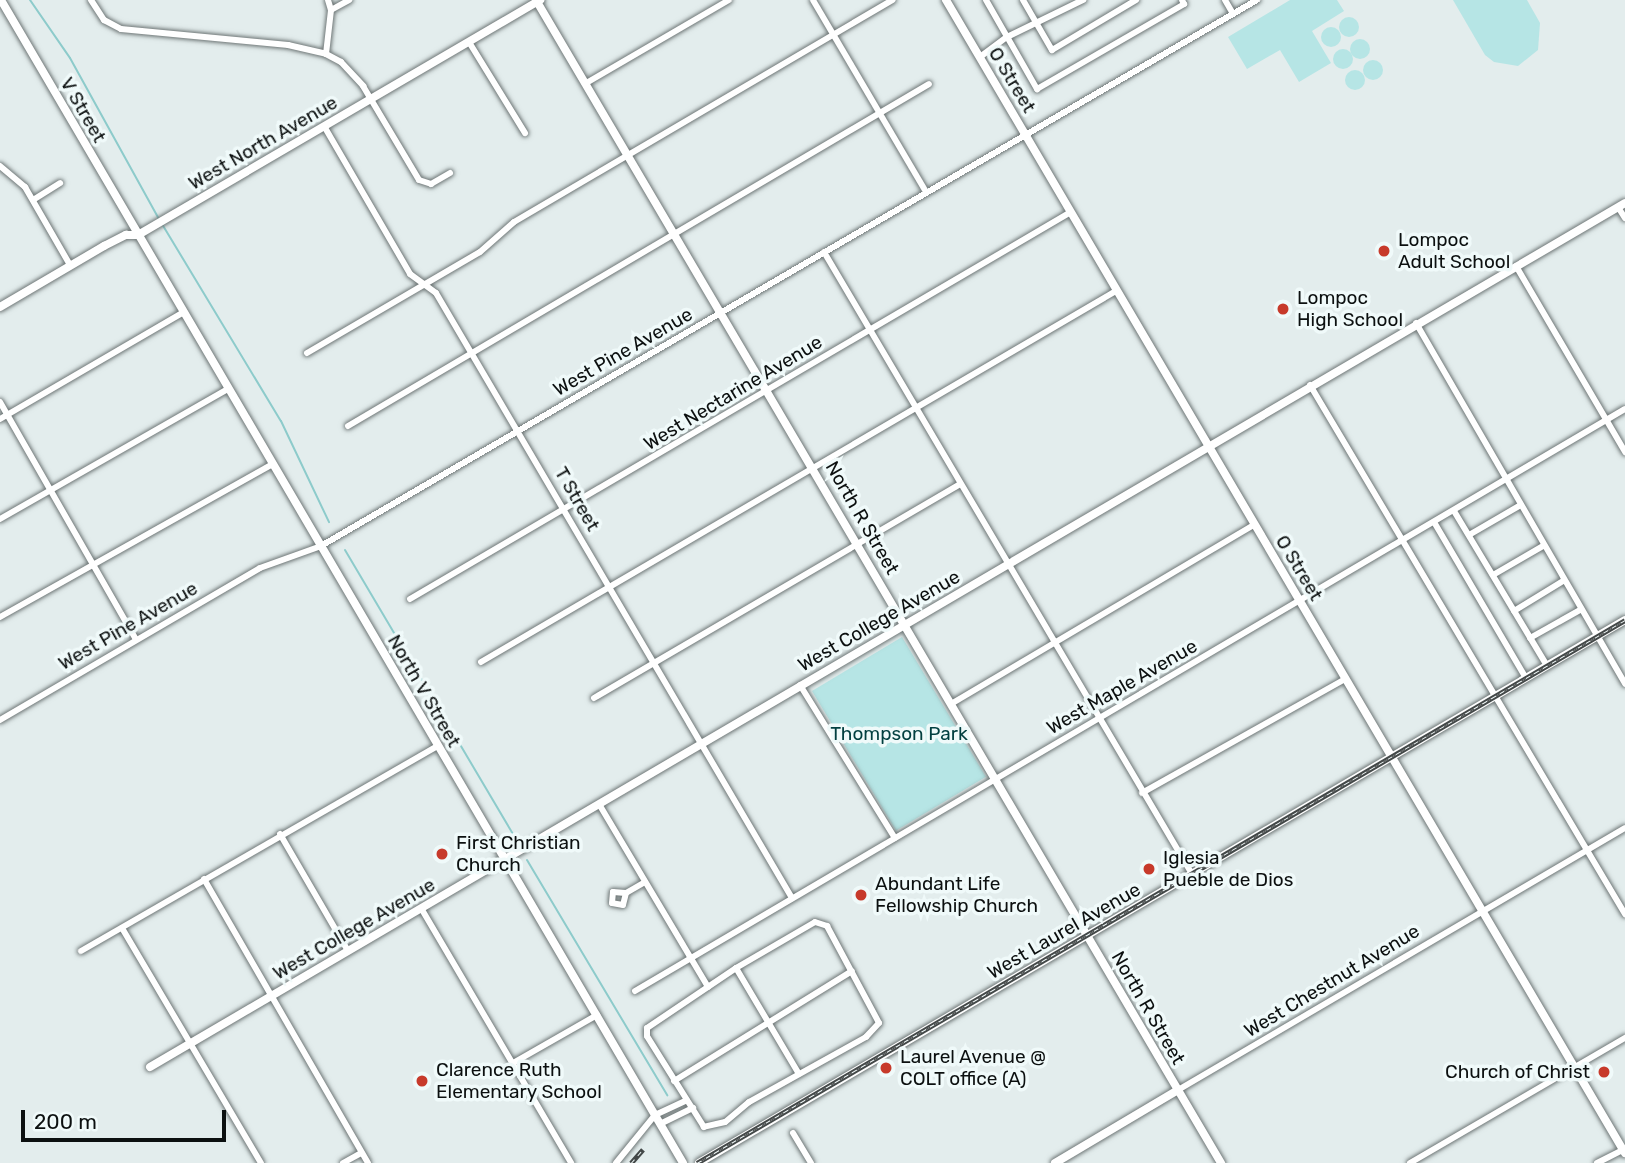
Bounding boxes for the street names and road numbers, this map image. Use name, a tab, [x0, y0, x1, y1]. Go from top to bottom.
street label: O Street	[984, 43, 1040, 117]
street label: V Street	[55, 73, 111, 147]
street label: West North Avenue	[184, 91, 342, 195]
street label: West Pine Avenue	[549, 303, 697, 401]
street label: West Nectarine Avenue	[639, 331, 827, 455]
street label: North R Street	[820, 457, 904, 579]
street label: T Street	[549, 463, 605, 535]
street label: O Street	[1271, 531, 1327, 605]
street label: West College Avenue	[794, 565, 964, 677]
street label: West Pine Avenue	[54, 577, 202, 675]
street label: North V Street	[382, 630, 466, 752]
street label: West Maple Avenue	[1042, 634, 1202, 740]
street label: West College Avenue	[269, 873, 439, 985]
street label: West Laurel Avenue	[983, 878, 1145, 984]
street label: West Chestnut Avenue	[1240, 920, 1424, 1042]
street label: North R Street	[1106, 947, 1190, 1069]

